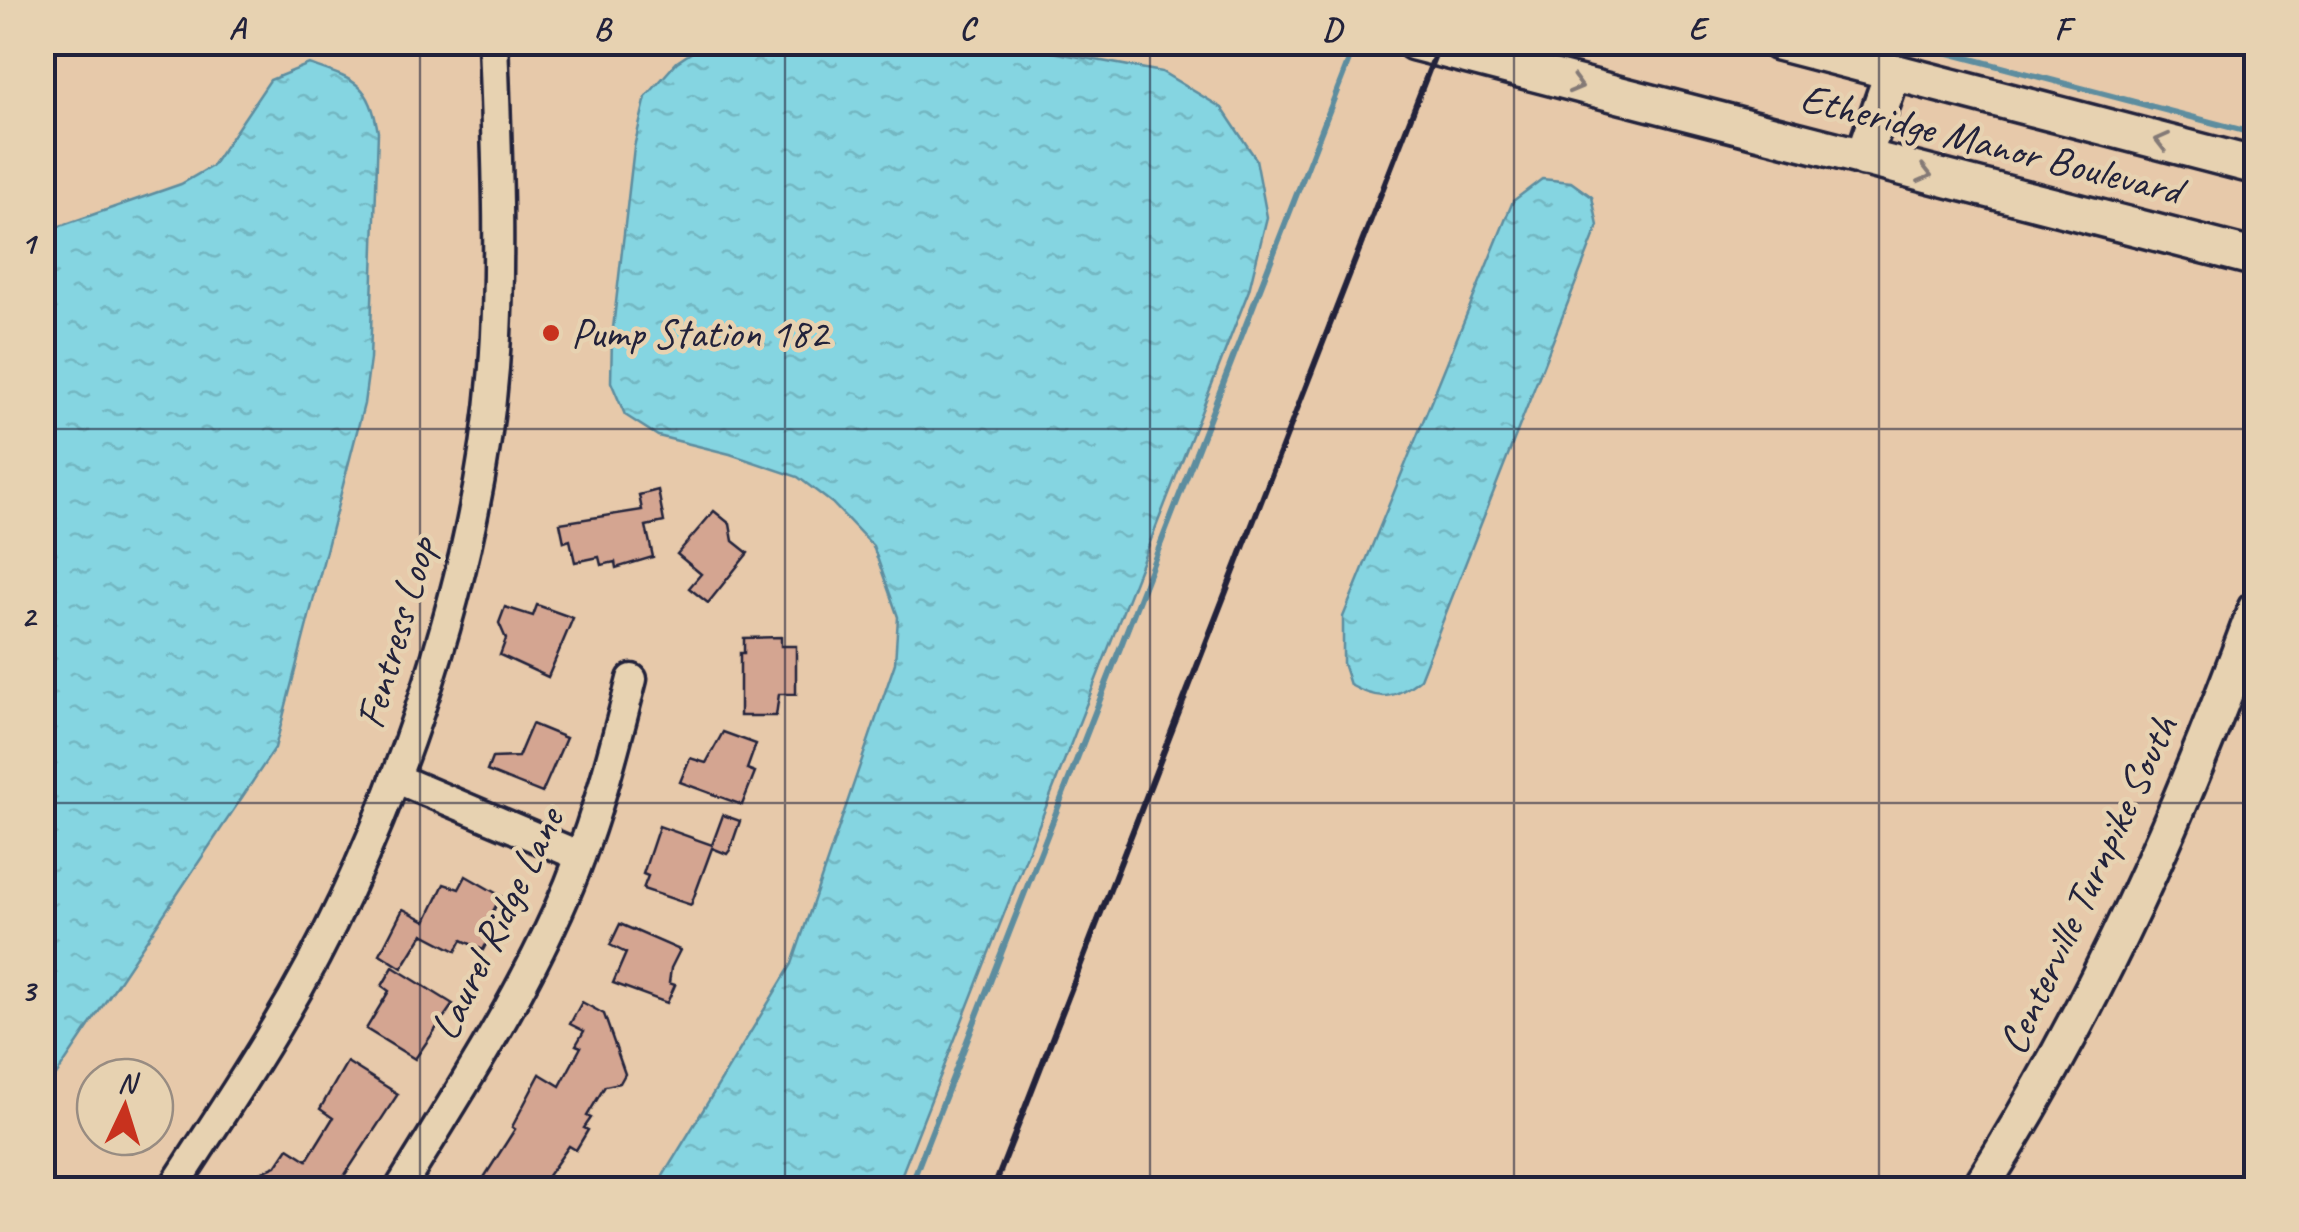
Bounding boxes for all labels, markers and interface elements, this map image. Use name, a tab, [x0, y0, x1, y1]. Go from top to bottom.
text: A	[229, 8, 248, 49]
text: B	[594, 8, 613, 49]
text: C	[959, 8, 979, 49]
text: D	[1323, 8, 1345, 49]
text: E	[1688, 8, 1710, 49]
text: F	[2055, 8, 2077, 49]
street label: Etheridge Manor Boulevard	[1795, 71, 2193, 218]
one-way arrow	[1567, 73, 1584, 94]
one-way arrow	[2154, 132, 2171, 153]
one-way arrow	[1916, 162, 1933, 183]
text: 1	[21, 222, 39, 263]
place label: Pump Station 182	[571, 307, 831, 360]
marker: Pump Station 182	[540, 322, 562, 344]
street label: Fentress Loop	[344, 529, 449, 734]
text: 2	[21, 596, 38, 637]
street label: Centerville Turnpike South	[1986, 706, 2190, 1063]
street label: Laurel Ridge Lane	[418, 797, 577, 1048]
text: 3	[21, 970, 38, 1011]
north arrow	[75, 1057, 175, 1157]
text: N	[117, 1064, 141, 1101]

